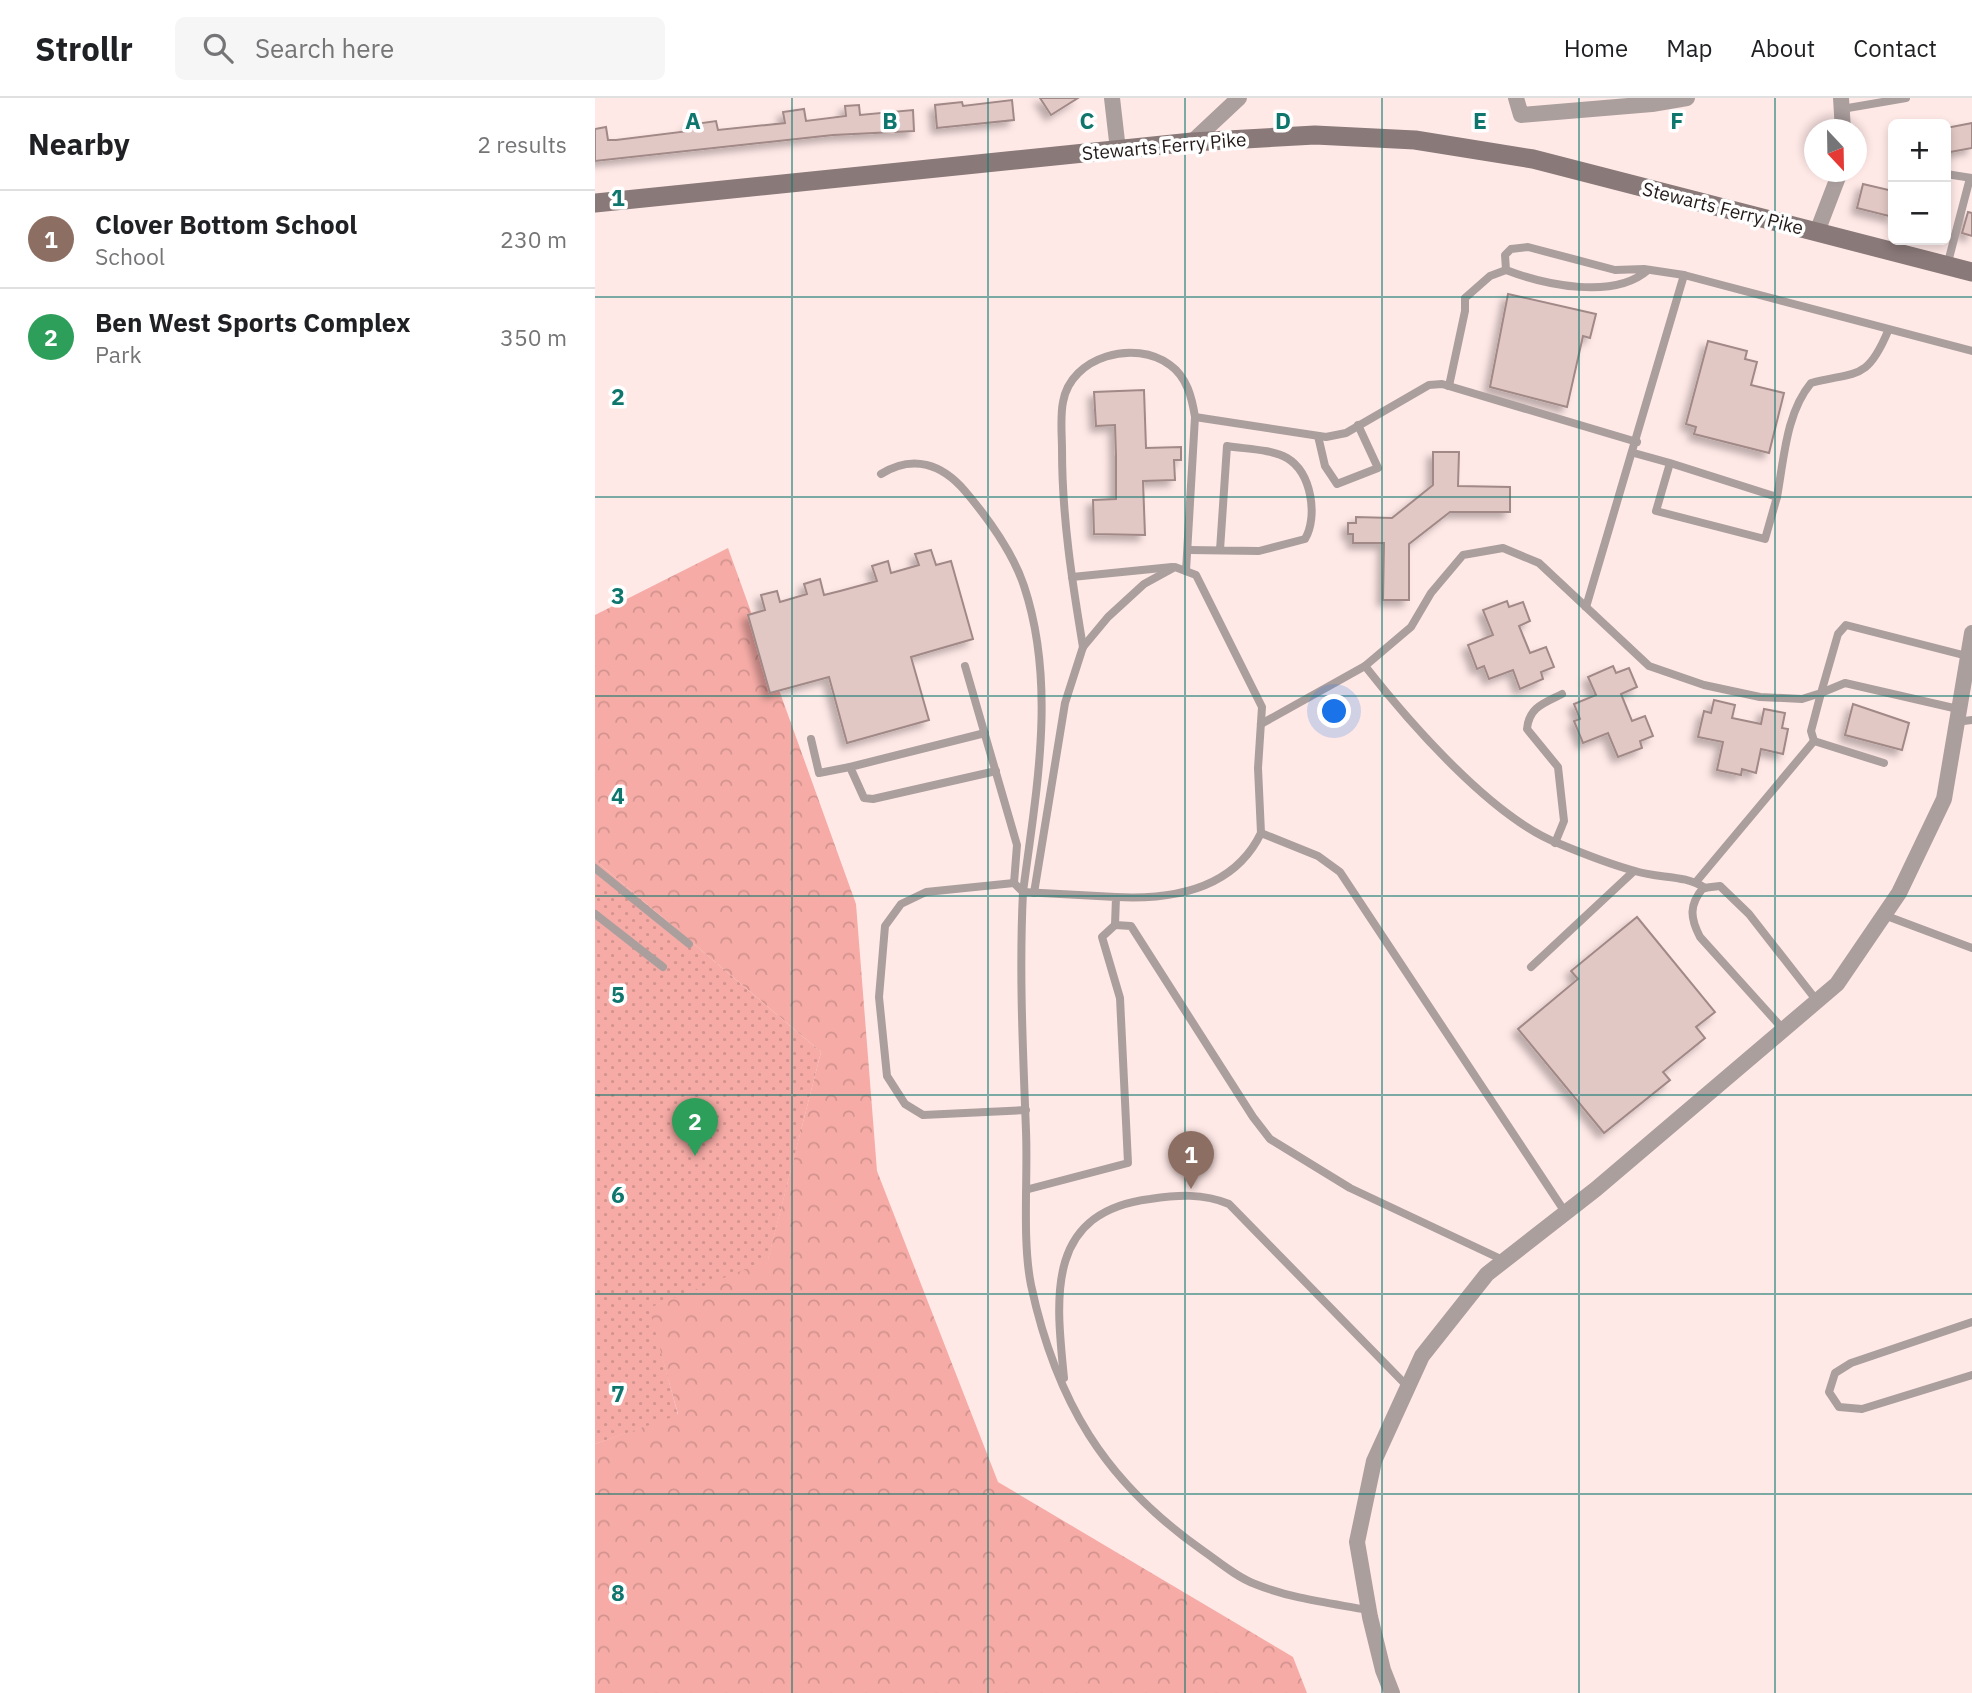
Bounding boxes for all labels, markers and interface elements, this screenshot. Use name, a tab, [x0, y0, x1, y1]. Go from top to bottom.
search box	[175, 17, 665, 80]
text: Strollr	[35, 27, 133, 70]
icon: search	[199, 29, 237, 67]
text: Search here	[255, 31, 394, 65]
text: Home	[1564, 32, 1628, 64]
text: Map	[1666, 32, 1712, 64]
text: About	[1750, 32, 1815, 64]
text: Contact	[1853, 32, 1937, 64]
text: A	[685, 105, 701, 135]
text: B	[882, 105, 898, 135]
text: C	[1080, 105, 1095, 135]
text: D	[1275, 105, 1291, 135]
text: E	[1473, 105, 1487, 135]
text: F	[1670, 105, 1684, 135]
north arrow	[1804, 119, 1867, 182]
map controls	[1888, 119, 1951, 245]
button: +	[1888, 119, 1951, 182]
text: Nearby	[28, 124, 130, 163]
street label: Stewarts Ferry Pike	[1081, 127, 1247, 165]
text: 2 results	[477, 129, 567, 159]
street label: Stewarts Ferry Pike	[1640, 176, 1806, 240]
text: 1	[611, 182, 625, 212]
button: −	[1888, 182, 1951, 245]
text: Clover Bottom School	[95, 207, 357, 241]
text: 1	[44, 224, 58, 254]
text: 230 m	[500, 224, 567, 254]
text: School	[95, 241, 165, 271]
text: Ben West Sports Complex	[95, 305, 411, 339]
text: 2	[44, 322, 58, 352]
text: 350 m	[500, 322, 567, 352]
text: Park	[95, 339, 142, 369]
text: 2	[611, 381, 625, 411]
text: 3	[611, 580, 625, 610]
your location	[1317, 694, 1351, 728]
text: 4	[611, 780, 625, 810]
text: 5	[611, 979, 625, 1009]
pin: 2	[672, 1098, 718, 1156]
pin: 1	[1168, 1131, 1214, 1189]
text: 6	[611, 1179, 625, 1209]
text: 7	[611, 1378, 625, 1408]
text: 8	[611, 1577, 625, 1607]

